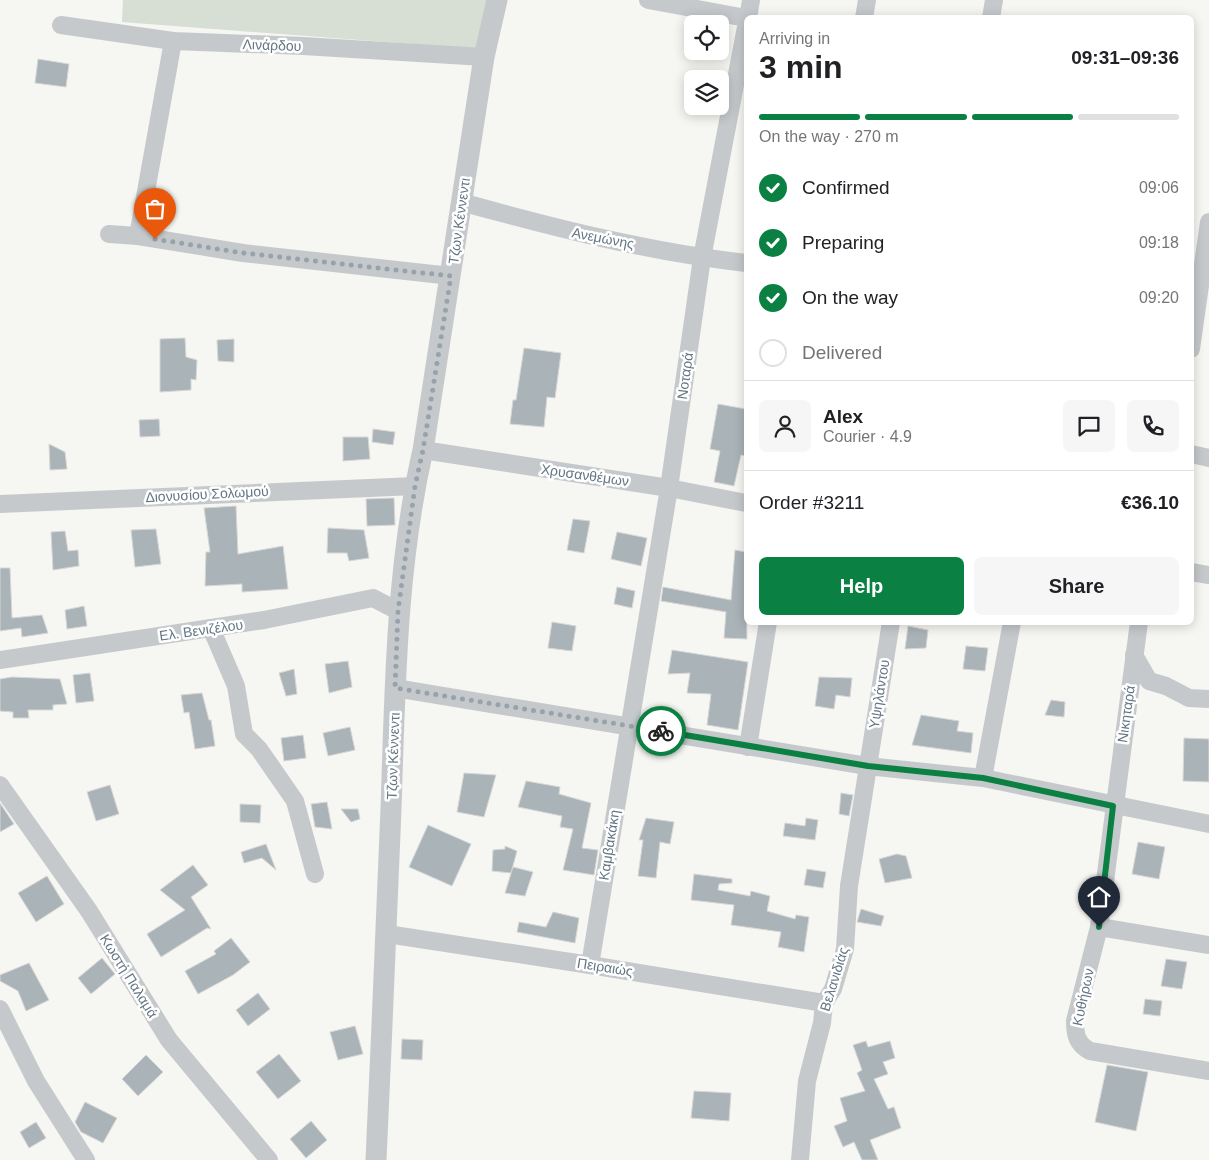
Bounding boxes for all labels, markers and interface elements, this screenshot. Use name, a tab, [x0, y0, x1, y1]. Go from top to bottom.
map controls	[684, 15, 729, 115]
button: locate	[684, 15, 729, 60]
text: Arriving in	[759, 30, 830, 47]
street label: Λινάρδου	[242, 36, 302, 54]
text: 09:31–09:36	[1071, 47, 1179, 68]
text: 3 min	[759, 49, 843, 85]
button: layers	[684, 70, 729, 115]
text: On the way · 270 m	[759, 128, 899, 145]
icon: check	[759, 174, 787, 202]
street label: Τζων Κέννεντι	[445, 177, 473, 265]
text: Confirmed	[802, 177, 890, 198]
text: 09:06	[1139, 179, 1179, 196]
pin	[134, 188, 176, 239]
icon: bag	[141, 195, 169, 223]
street label: Ανεμώνης	[571, 224, 636, 252]
icon: check	[759, 229, 787, 257]
text: Preparing	[802, 232, 884, 253]
text: 09:18	[1139, 234, 1179, 251]
icon: check	[759, 284, 787, 312]
text: On the way	[802, 287, 898, 308]
text: 09:20	[1139, 289, 1179, 306]
text: Delivered	[802, 342, 882, 363]
street label: Νοταρά	[674, 352, 696, 400]
button: person	[759, 400, 811, 452]
button: chat	[1063, 400, 1115, 452]
button: phone	[1127, 400, 1179, 452]
text: Alex	[823, 406, 863, 427]
text: Courier · 4.9	[823, 428, 912, 445]
street label: Χρυσανθέμων	[540, 461, 630, 489]
street label: Διονυσίου Σολωμού	[145, 483, 269, 505]
text: Order #3211	[759, 492, 864, 513]
text: €36.10	[1121, 492, 1179, 513]
button: Help	[759, 557, 964, 615]
button: Share	[974, 557, 1179, 615]
street label: Ελ. Βενιζέλου	[158, 616, 244, 644]
street label: Υψηλάντου	[866, 658, 892, 730]
street label: Νικηταρά	[1114, 684, 1138, 744]
courier	[636, 706, 686, 756]
street label: Τζων Κέννεντι	[383, 712, 403, 800]
icon: bike	[647, 717, 675, 745]
street label: Καμβακάκη	[596, 809, 622, 881]
pin	[1078, 876, 1120, 927]
icon: home	[1085, 883, 1113, 911]
street label: Κωστή Παλαμά	[97, 931, 161, 1021]
street label: Βελανιδιάς	[817, 945, 851, 1013]
street label: Πειραιώς	[576, 955, 634, 979]
street label: Κυθήρων	[1069, 967, 1097, 1027]

